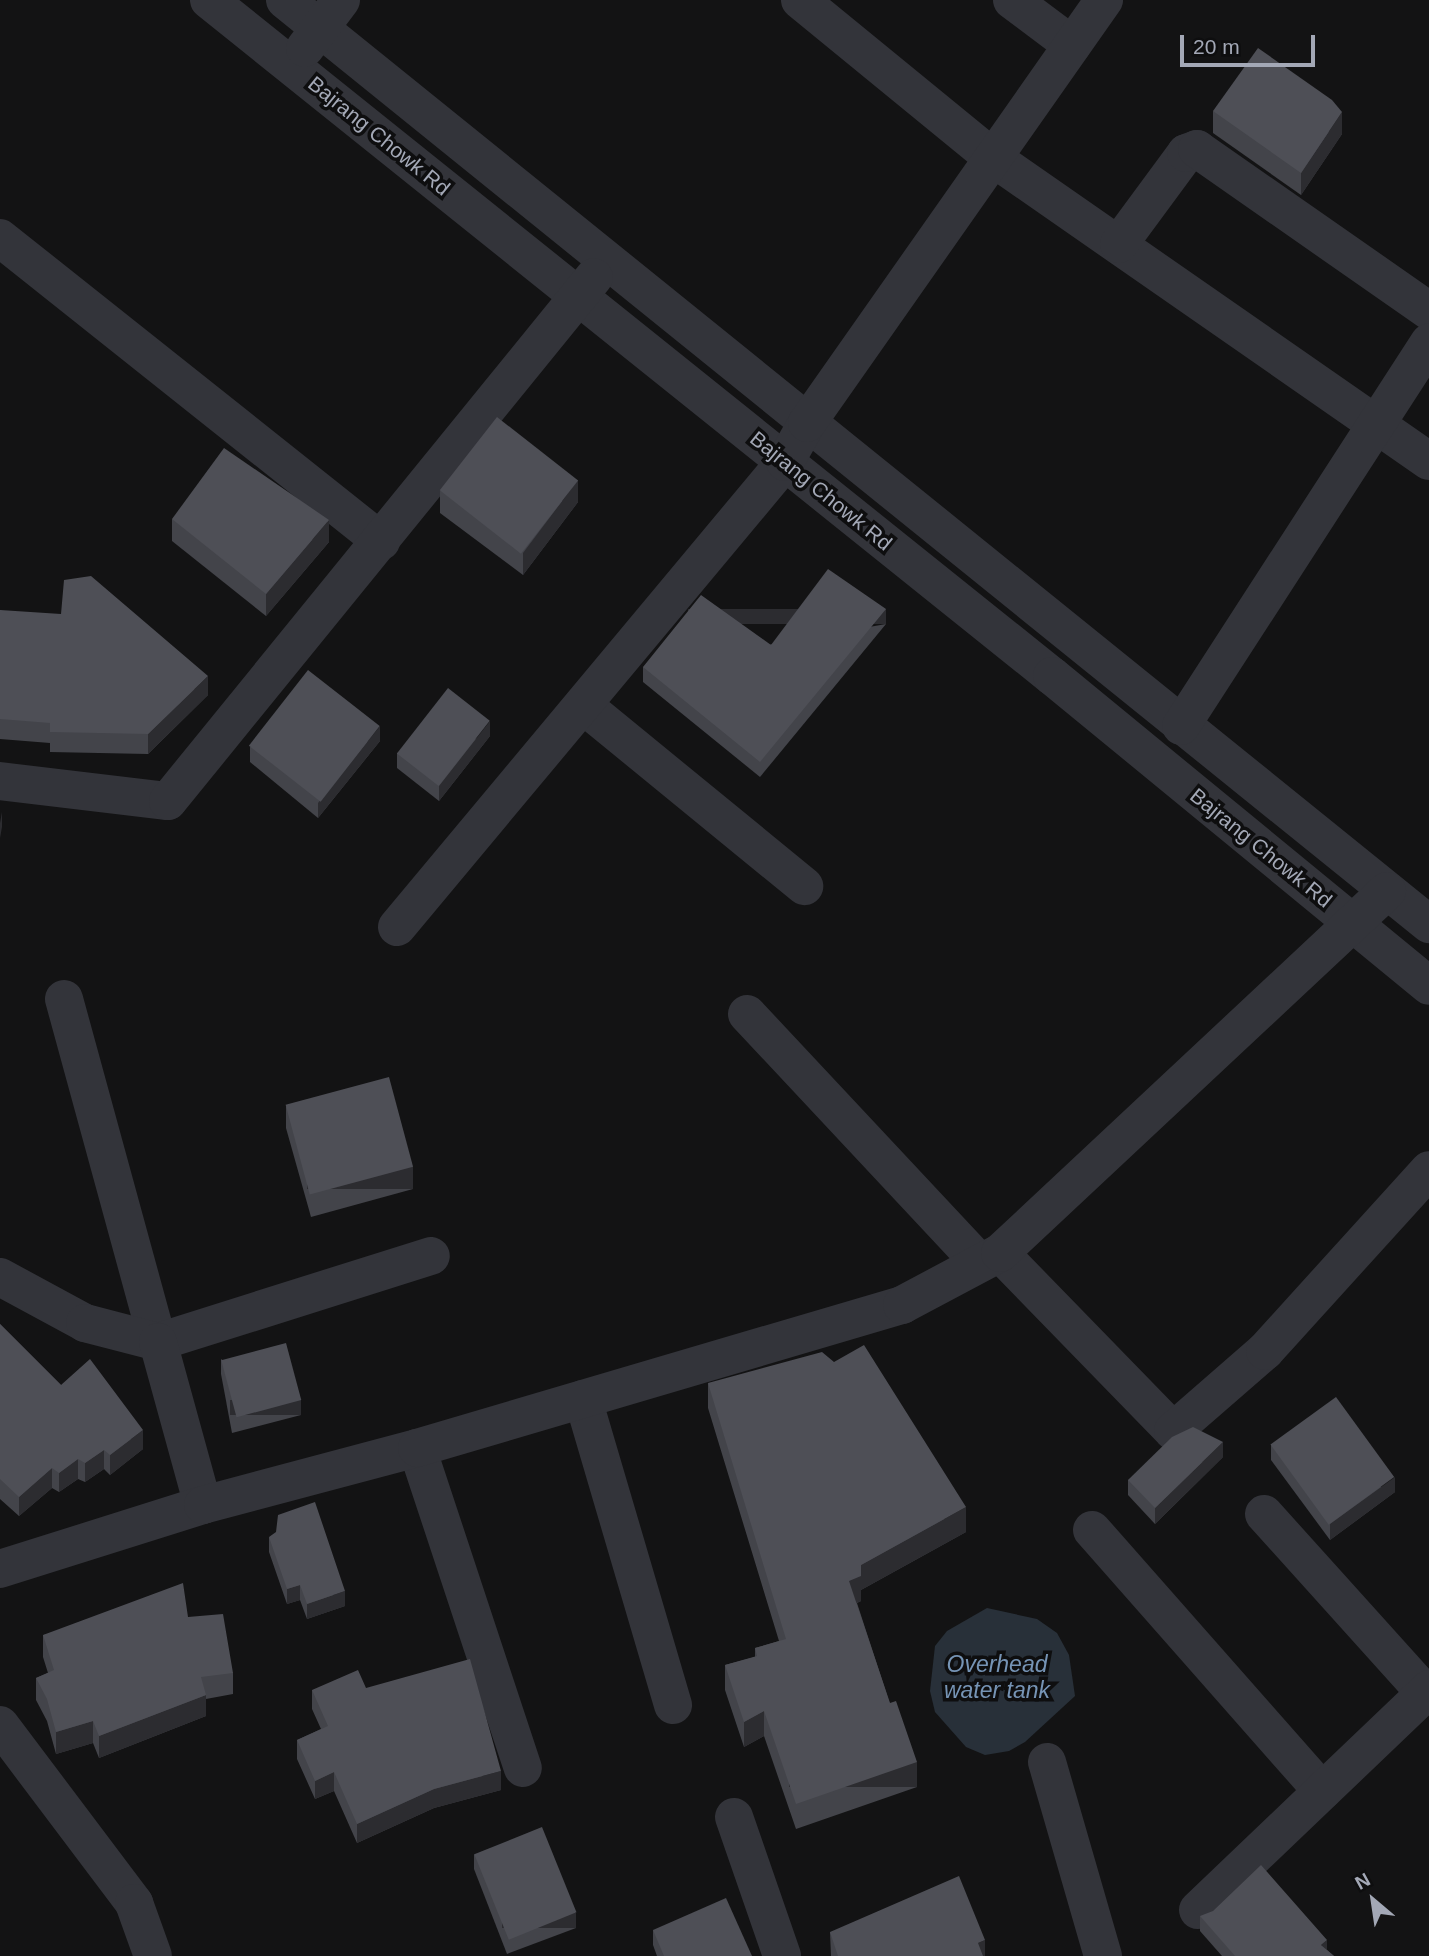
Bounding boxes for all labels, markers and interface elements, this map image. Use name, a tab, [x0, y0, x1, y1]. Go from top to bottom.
scale bar	[1184, 21, 1319, 65]
text: 20 m	[1193, 35, 1240, 58]
street label: Bajrang Chowk Rd	[303, 71, 455, 201]
street label: Bajrang Chowk Rd	[745, 426, 897, 556]
street label: Bajrang Chowk Rd	[1185, 783, 1337, 913]
water label: Overhead water tank	[944, 1650, 1050, 1704]
north arrow	[1338, 1865, 1408, 1935]
text: N	[1351, 1869, 1374, 1894]

